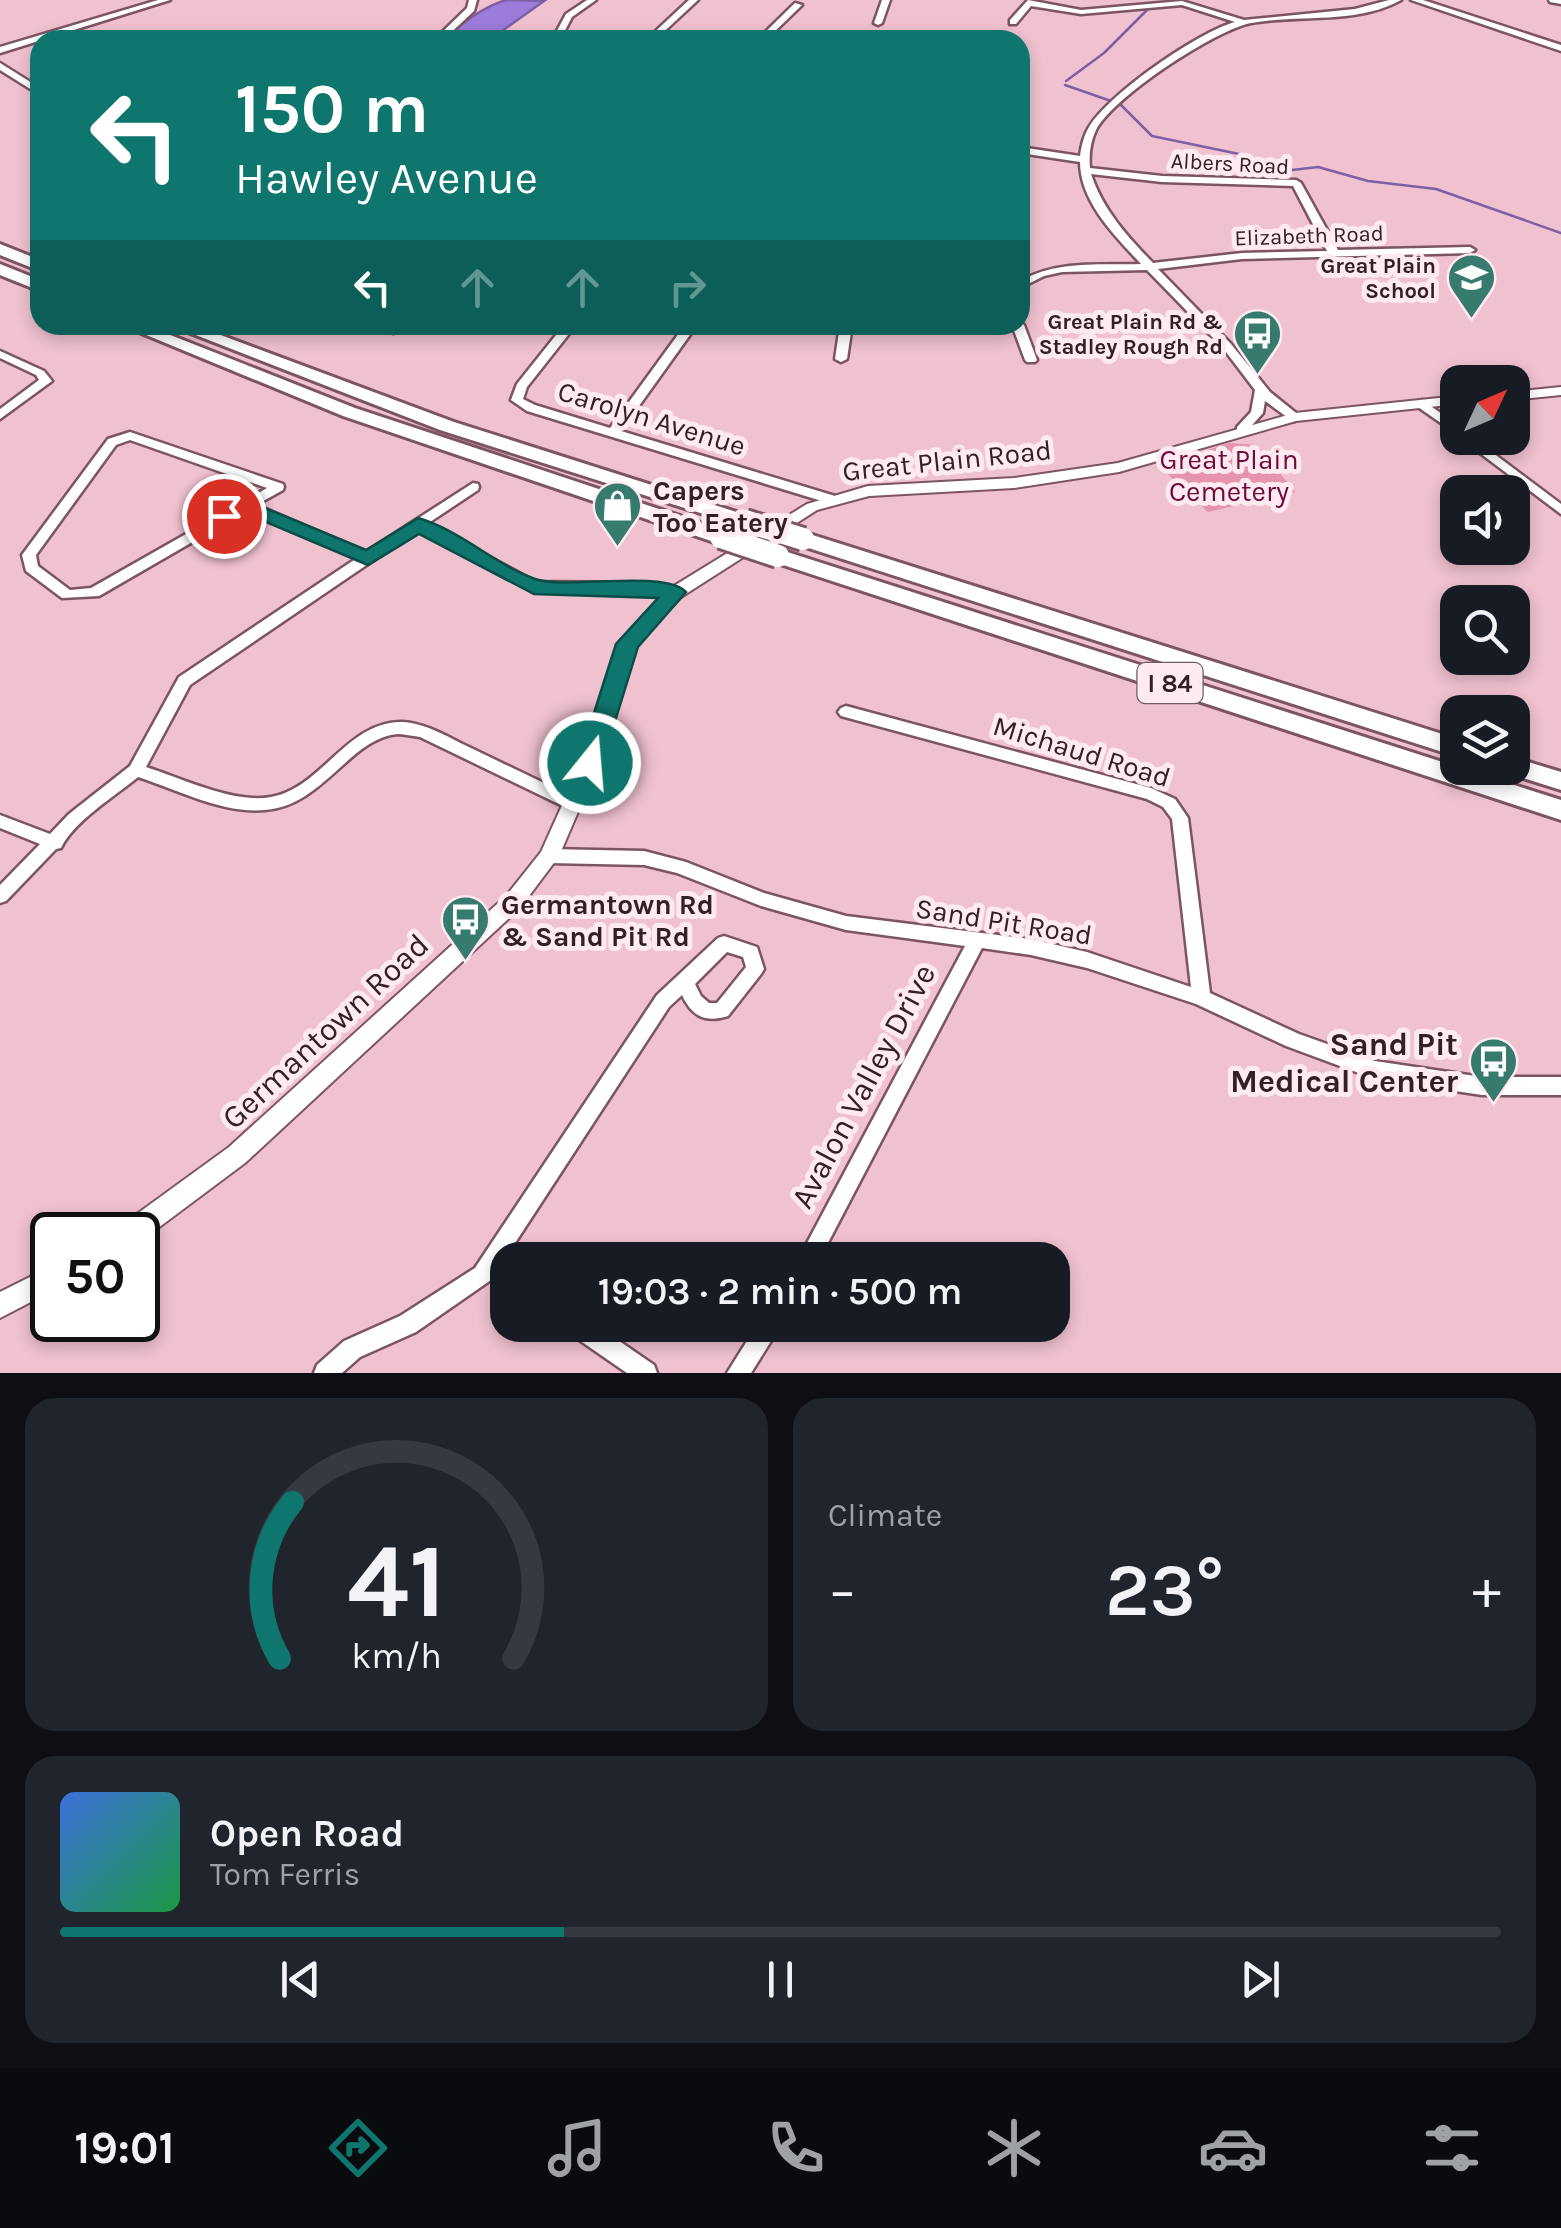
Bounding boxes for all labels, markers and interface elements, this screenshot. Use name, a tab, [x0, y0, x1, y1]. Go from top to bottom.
text: 150 m	[235, 68, 429, 150]
icon: left	[70, 70, 200, 200]
street label: Albers Road	[1170, 148, 1290, 180]
text: Hawley Avenue	[235, 152, 538, 204]
street label: Elizabeth Road	[1234, 220, 1384, 252]
school or university icon: Great Plain School	[1445, 252, 1497, 320]
place label: Great Plain School	[1320, 253, 1436, 304]
icon: left	[345, 260, 400, 315]
icon: ahead	[450, 260, 505, 315]
icon: ahead	[555, 260, 610, 315]
icon: right	[660, 260, 715, 315]
bus stop icon: Great Plain Rd & Stadley Rough Rd	[1232, 308, 1284, 376]
place label: Great Plain Rd & Stadley Rough Rd	[1039, 309, 1223, 360]
north arrow	[1440, 365, 1530, 455]
map controls	[1440, 365, 1530, 785]
street label: Carolyn Avenue	[554, 374, 750, 463]
street label: Great Plain Road	[841, 433, 1053, 488]
park label: Great Plain Cemetery	[1159, 443, 1299, 508]
pin	[182, 474, 267, 559]
place label: Capers Too Eatery	[653, 474, 788, 539]
button: sound	[1440, 475, 1530, 565]
shop icon: Capers Too Eatery	[592, 480, 644, 548]
icon: arrive	[197, 489, 252, 544]
button: search	[1440, 585, 1530, 675]
road number: I 84	[1138, 663, 1202, 703]
button: layers	[1440, 695, 1530, 785]
street label: Michaud Road	[989, 709, 1174, 794]
position arrow	[538, 711, 642, 815]
place label: Germantown Rd & Sand Pit Rd	[501, 888, 714, 953]
street label: Sand Pit Road	[913, 891, 1094, 952]
bus stop icon: Germantown Rd & Sand Pit Rd	[440, 894, 492, 962]
street label: Germantown Road	[214, 926, 436, 1137]
street label: Avalon Valley Drive	[784, 958, 943, 1215]
place label: Sand Pit Medical Center	[1230, 1026, 1458, 1100]
bus stop icon: Sand Pit Medical Center	[1467, 1036, 1519, 1104]
speed limit sign: 50	[30, 1212, 160, 1342]
text: 19:03 · 2 min · 500 m	[598, 1269, 962, 1314]
text: Climate	[828, 1497, 942, 1534]
text: 41	[347, 1521, 446, 1642]
text: 23°	[1105, 1546, 1224, 1634]
text: −	[828, 1558, 857, 1622]
text: +	[1472, 1558, 1501, 1622]
text: km/h	[351, 1635, 442, 1677]
text: Open Road	[210, 1811, 404, 1856]
text: Tom Ferris	[210, 1856, 360, 1893]
icon: previous	[273, 1952, 328, 2007]
icon: pause	[753, 1952, 808, 2007]
icon: next	[1233, 1952, 1288, 2007]
icon: directions	[323, 2113, 393, 2183]
icon: music	[542, 2113, 612, 2183]
icon: phone	[761, 2113, 831, 2183]
icon: climate	[979, 2113, 1049, 2183]
icon: car	[1198, 2113, 1268, 2183]
icon: filters	[1417, 2113, 1487, 2183]
text: 19:01	[74, 2122, 174, 2174]

